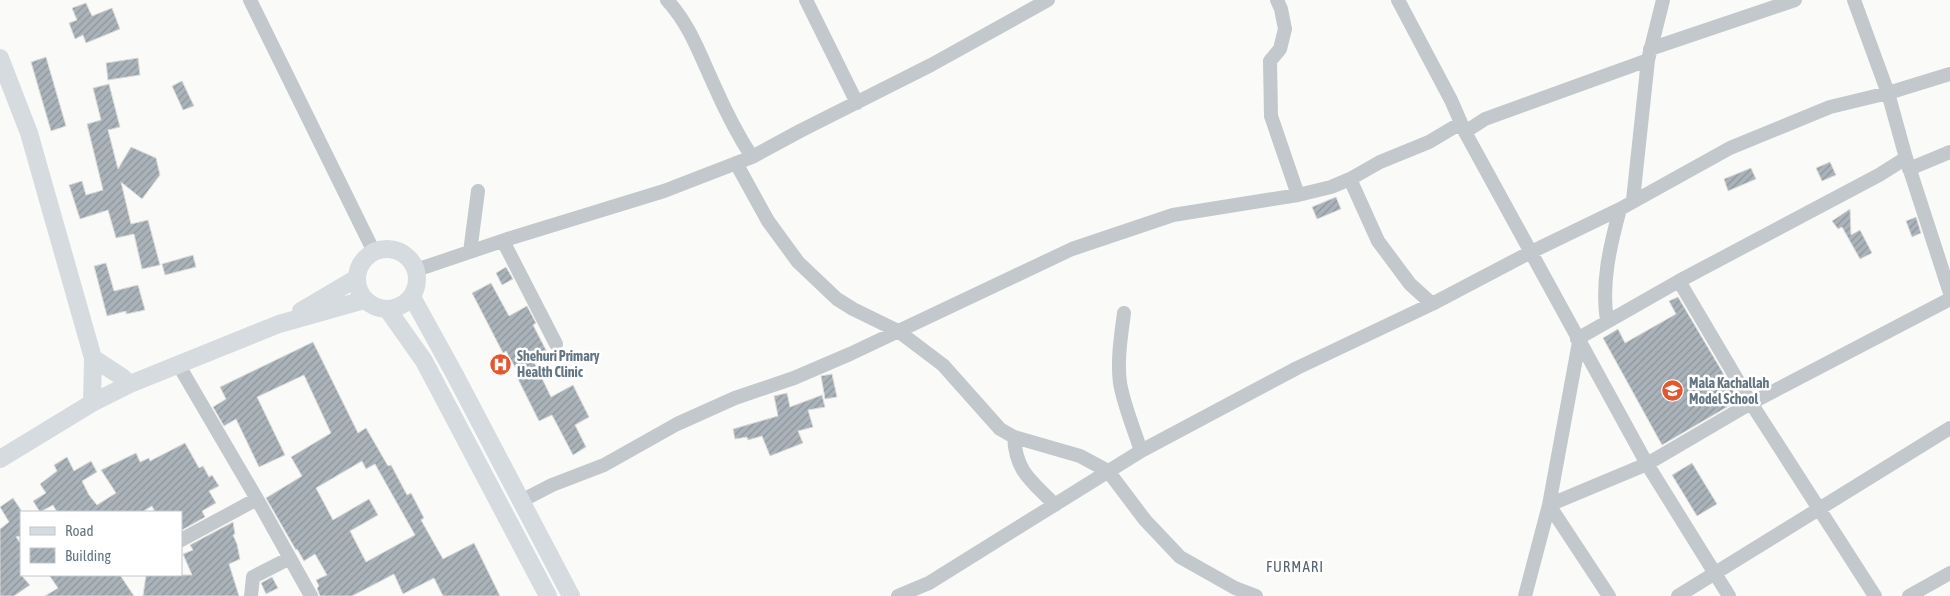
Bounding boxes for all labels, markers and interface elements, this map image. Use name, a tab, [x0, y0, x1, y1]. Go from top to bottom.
place label: Shehuri Primary Health Clinic	[517, 348, 600, 380]
hospital icon: Shehuri Primary Health Clinic	[489, 352, 513, 376]
place label: Mala Kachallah Model School	[1689, 375, 1770, 407]
school or university icon: Mala Kachallah Model School	[1661, 379, 1685, 403]
legend	[20, 511, 182, 576]
text: Road	[65, 522, 94, 539]
text: Building	[65, 547, 111, 564]
district label: FURMARI	[1266, 558, 1324, 575]

